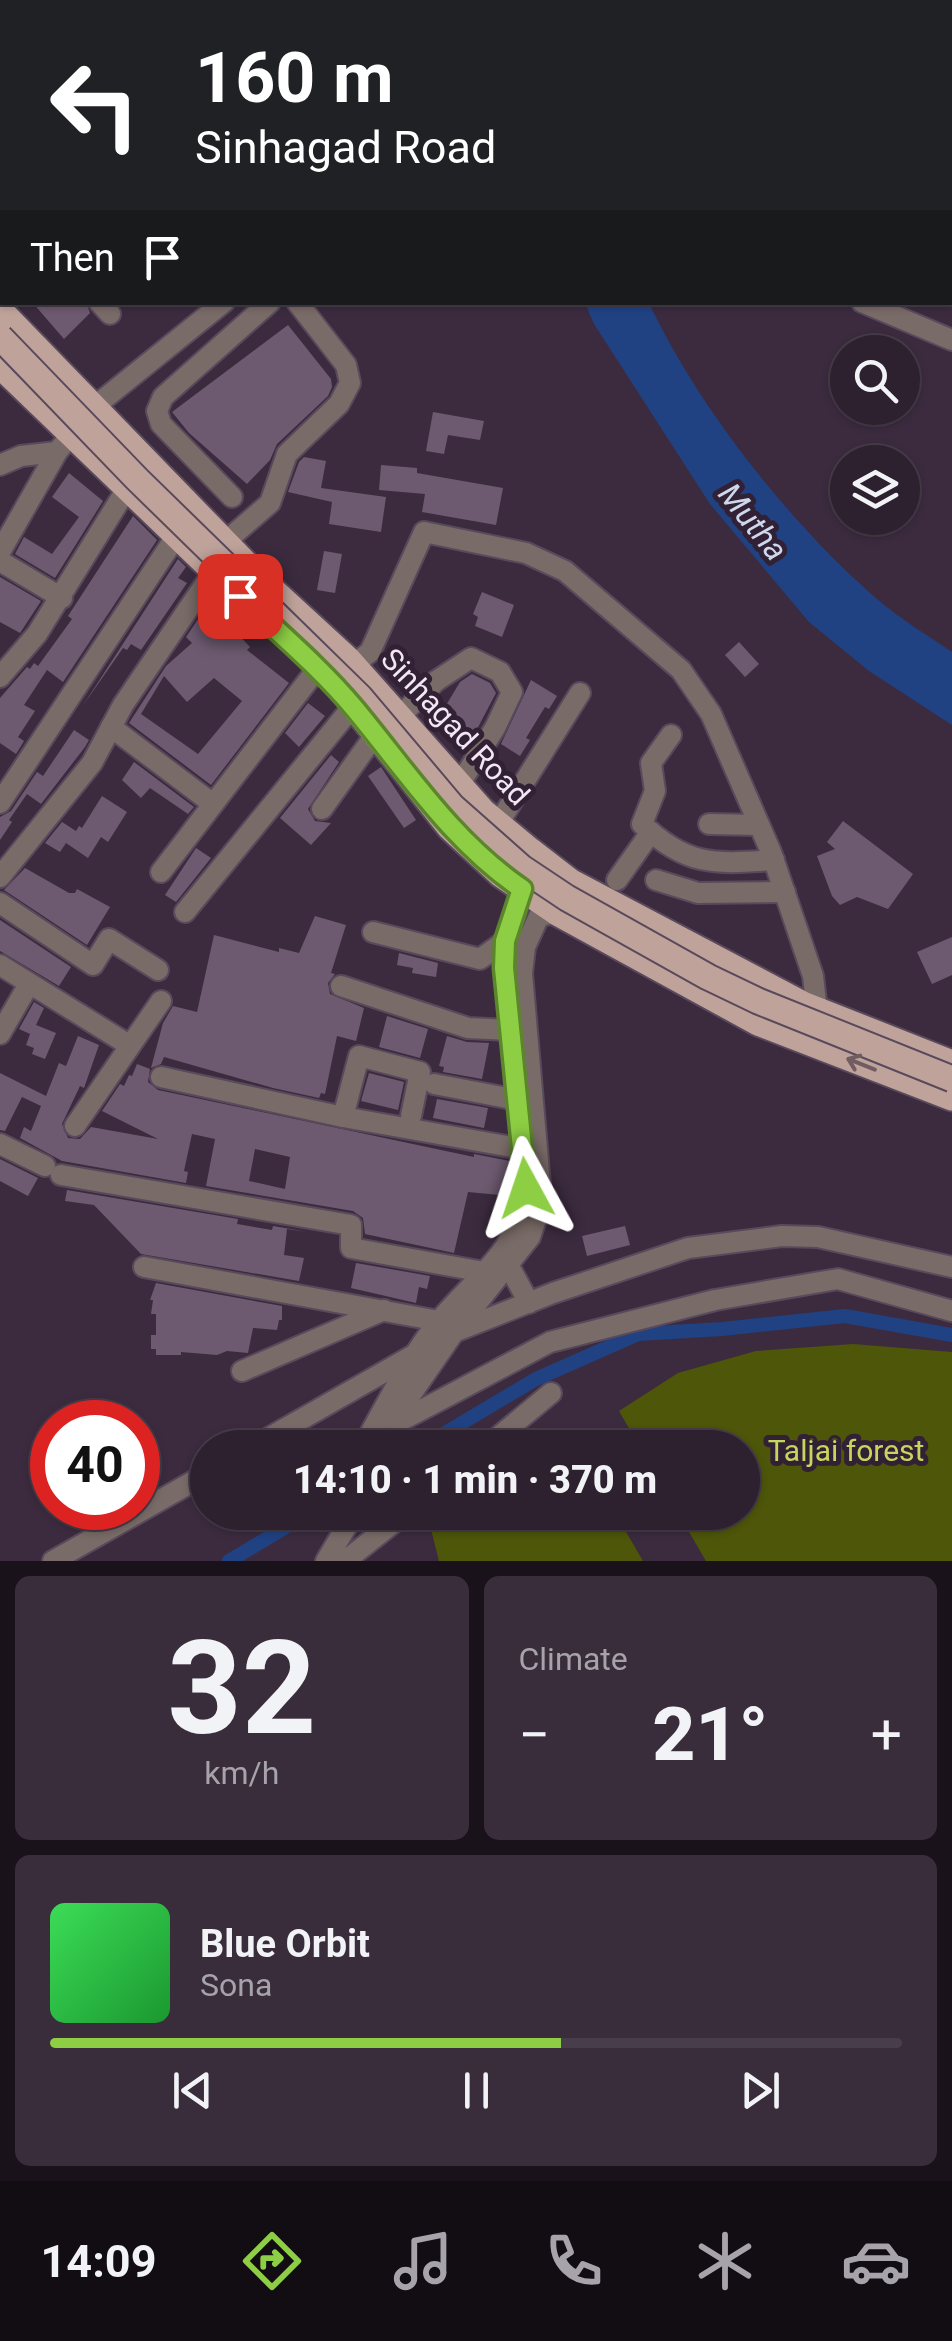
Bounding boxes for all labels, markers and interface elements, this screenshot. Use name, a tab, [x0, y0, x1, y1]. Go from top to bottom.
text: 160 m	[195, 37, 394, 119]
icon: left	[30, 40, 160, 170]
text: Sinhagad Road	[195, 121, 496, 174]
icon: arrive	[135, 230, 190, 285]
text: Then	[30, 236, 115, 280]
map controls	[830, 335, 920, 535]
button: search	[830, 335, 920, 425]
button: layers	[830, 445, 920, 535]
water label: Mutha	[710, 476, 796, 568]
pin	[198, 554, 283, 639]
icon: arrive	[213, 569, 268, 624]
street label: Sinhagad Road	[374, 641, 537, 812]
one-way arrow	[846, 1054, 876, 1072]
position arrow	[474, 1136, 578, 1240]
speed limit sign: 40	[30, 1400, 160, 1530]
park label: Taljai forest	[768, 1433, 924, 1468]
text: 14:10 · 1 min · 370 m	[293, 1458, 657, 1502]
text: 32	[167, 1612, 316, 1765]
text: Climate	[519, 1640, 628, 1678]
text: 21°	[652, 1690, 768, 1778]
text: −	[519, 1703, 550, 1767]
text: +	[871, 1703, 902, 1767]
text: km/h	[204, 1754, 279, 1792]
text: Blue Orbit	[200, 1922, 370, 1966]
text: Sona	[200, 1966, 272, 2004]
icon: previous	[165, 2063, 220, 2118]
icon: pause	[449, 2063, 504, 2118]
icon: next	[733, 2063, 788, 2118]
icon: directions	[237, 2226, 307, 2296]
icon: music	[388, 2226, 458, 2296]
icon: phone	[539, 2226, 609, 2296]
icon: climate	[690, 2226, 760, 2296]
icon: car	[841, 2226, 911, 2296]
text: 14:09	[41, 2235, 156, 2288]

